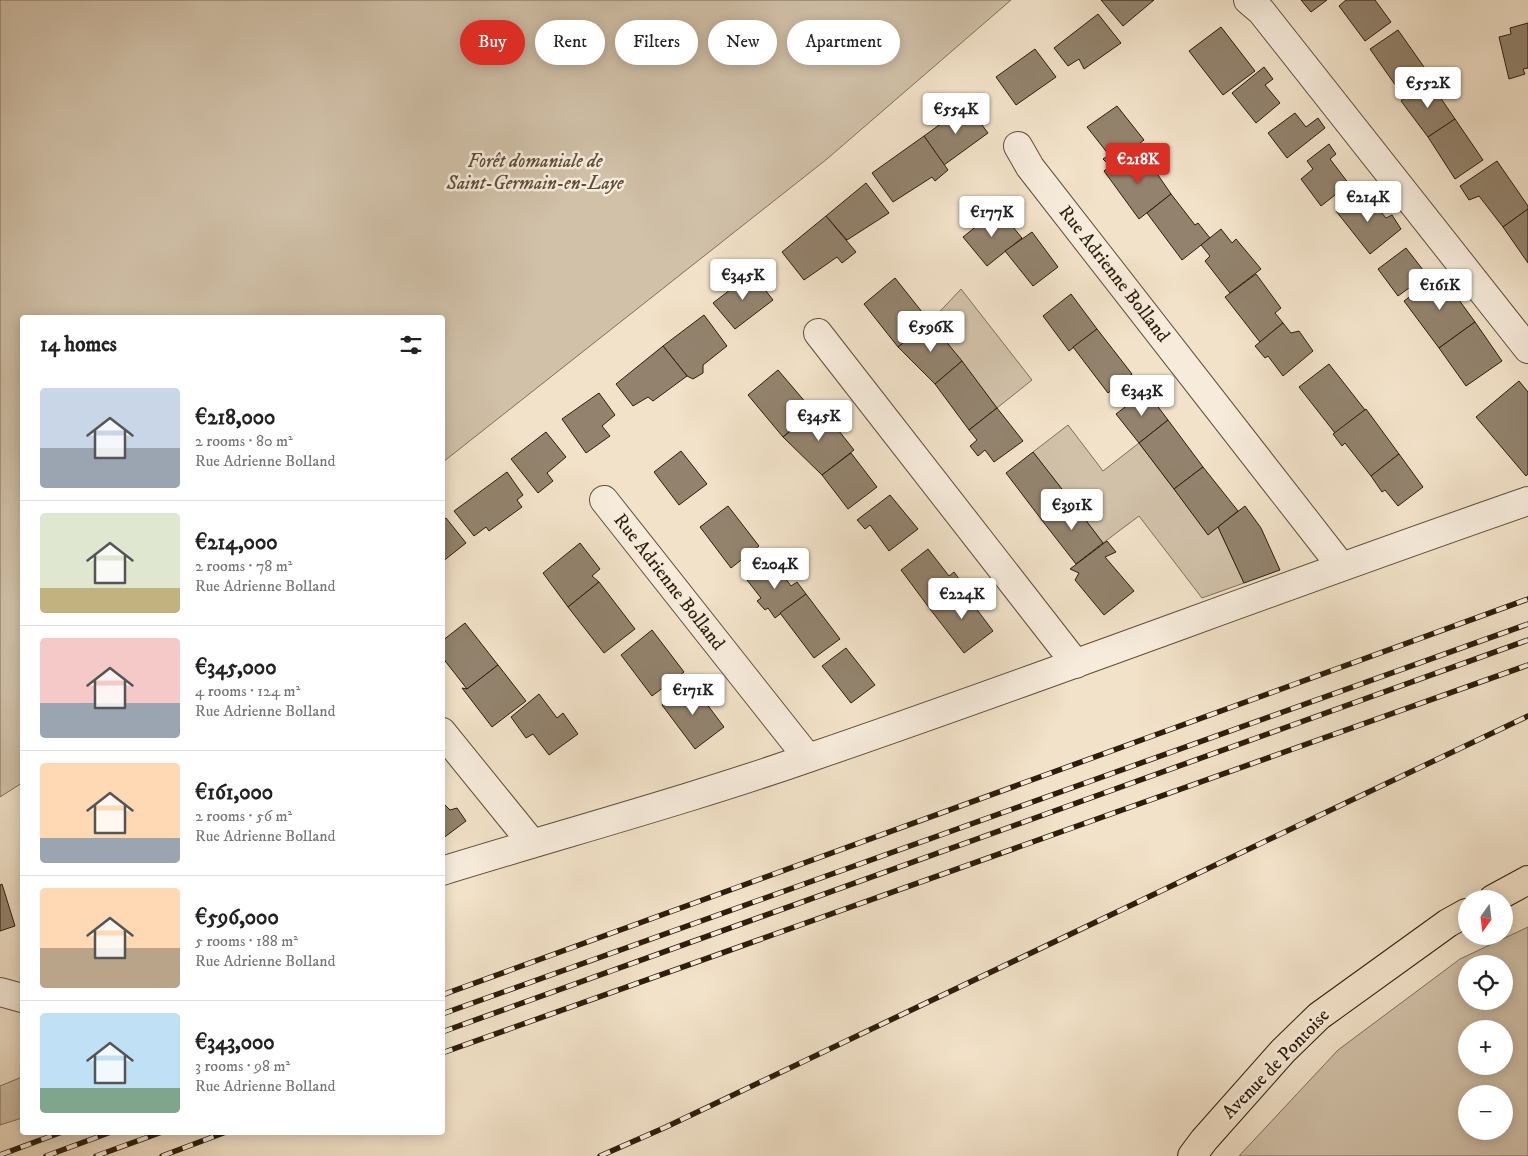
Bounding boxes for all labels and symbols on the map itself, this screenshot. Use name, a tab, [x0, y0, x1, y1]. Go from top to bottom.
pin: €552K	[1393, 66, 1463, 109]
pin: €554K	[921, 92, 991, 135]
pin: €218K	[1103, 142, 1173, 185]
park label: Forêt domaniale de Saint-Germain-en-Laye	[446, 150, 624, 195]
pin: €214K	[1333, 180, 1403, 223]
pin: €177K	[957, 196, 1027, 238]
street label: Rue Adrienne Bolland	[1054, 201, 1175, 347]
pin: €345K	[708, 258, 778, 301]
pin: €161K	[1405, 268, 1475, 311]
pin: €596K	[896, 310, 966, 353]
pin: €343K	[1107, 374, 1177, 417]
pin: €345K	[784, 400, 854, 442]
pin: €391K	[1037, 488, 1107, 531]
street label: Rue Adrienne Bolland	[609, 509, 730, 655]
pin: €204K	[740, 548, 810, 590]
pin: €224K	[927, 578, 997, 620]
pin: €171K	[658, 674, 728, 716]
north arrow	[1458, 890, 1512, 945]
street label: Avenue de Pontoise	[1218, 1004, 1335, 1124]

